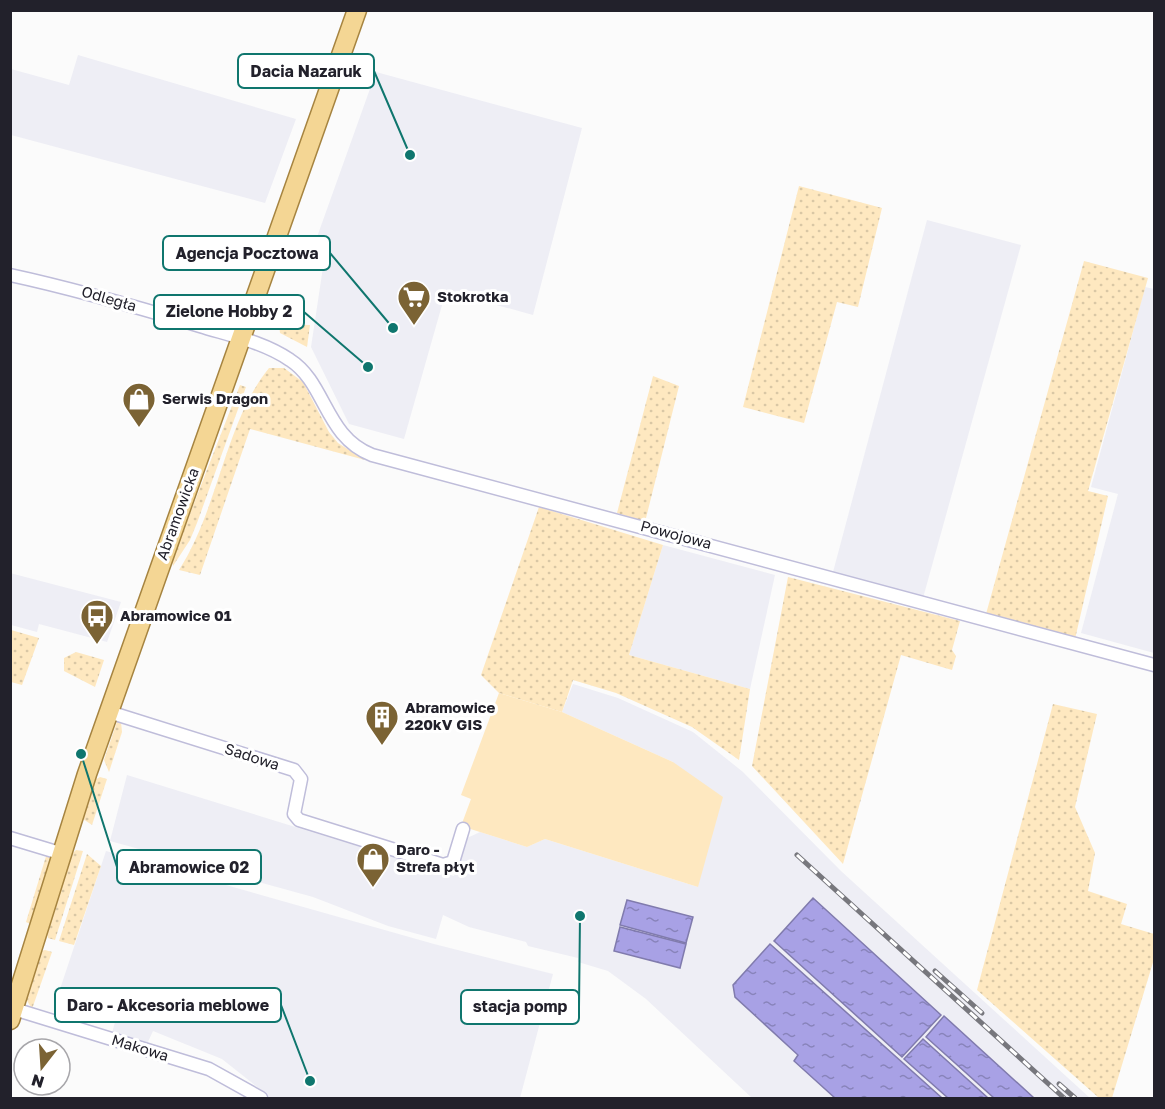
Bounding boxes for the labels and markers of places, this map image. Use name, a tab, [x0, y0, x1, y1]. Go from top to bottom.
callout: Dacia Nazaruk	[238, 54, 374, 88]
callout: Agencja Pocztowa	[163, 236, 330, 270]
supermarket icon: Stokrotka	[396, 279, 432, 326]
place label: Stokrotka	[437, 287, 509, 305]
callout: Zielone Hobby 2	[154, 295, 304, 329]
shop icon: Serwis Dragon	[121, 381, 157, 428]
place label: Serwis Dragon	[162, 389, 268, 407]
bus stop icon: Abramowice 01	[79, 598, 115, 645]
place label: Abramowice 01	[120, 606, 232, 624]
place label: Abramowice 220kV GIS	[405, 698, 495, 733]
building icon: Abramowice 220kV GIS	[364, 699, 400, 746]
place label: Daro - Strefa płyt	[396, 840, 475, 875]
shop icon: Daro - Strefa płyt	[355, 841, 391, 888]
callout: Abramowice 02	[117, 850, 261, 884]
callout: Daro - Akcesoria meblowe	[55, 988, 281, 1022]
callout: stacja pomp	[461, 990, 579, 1024]

